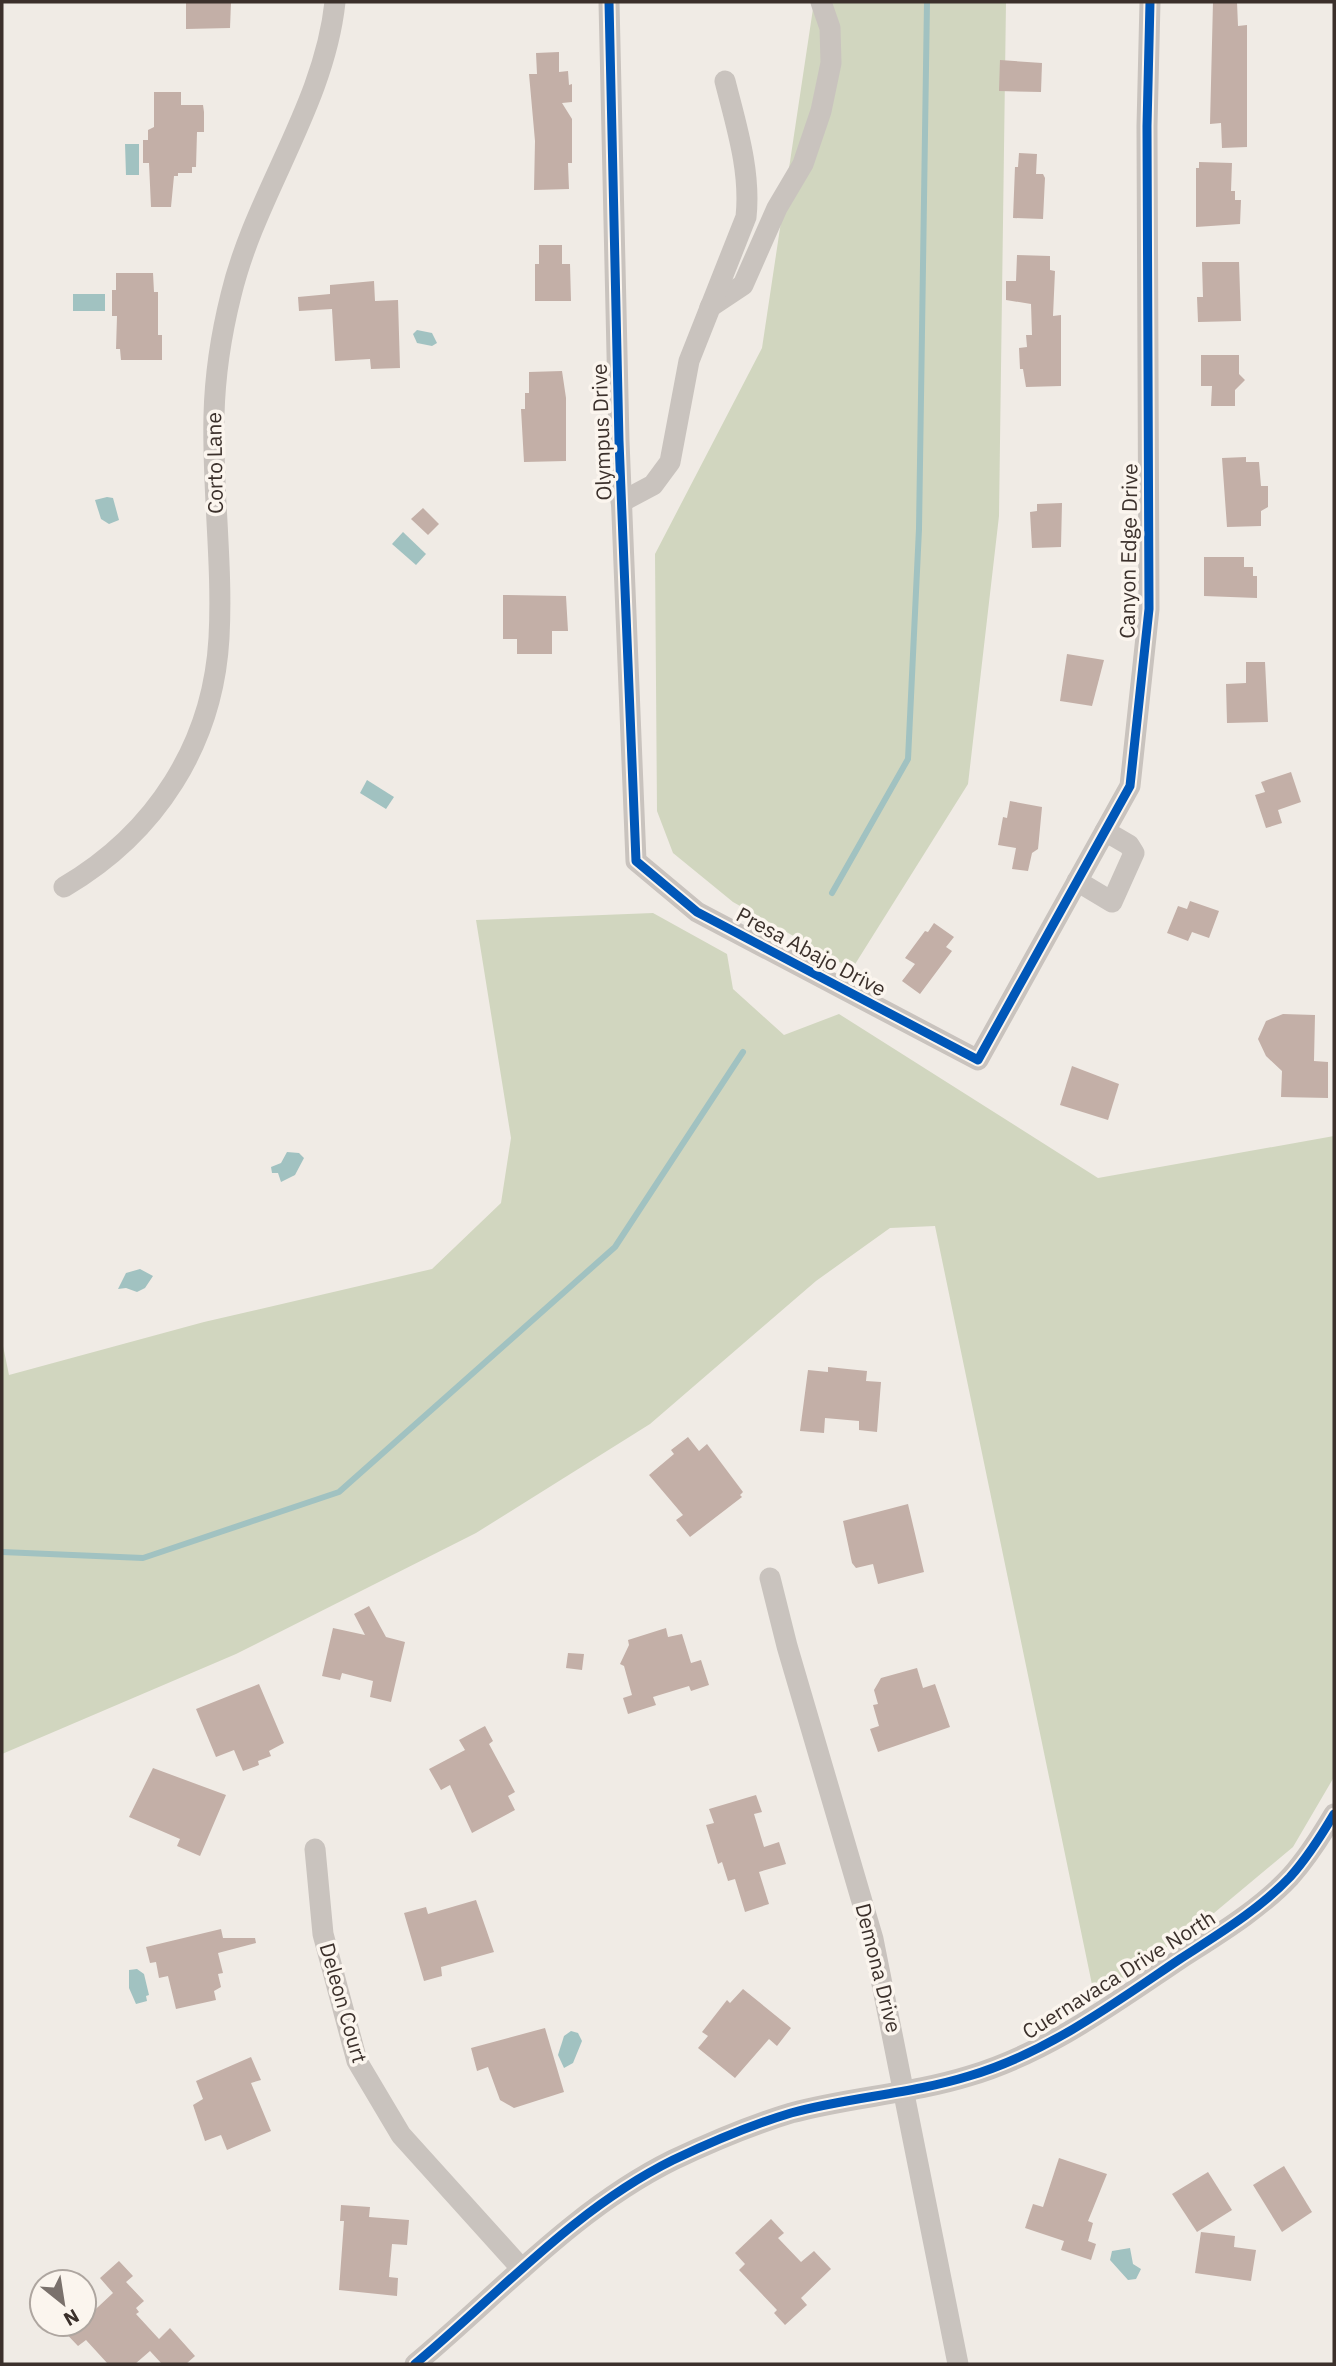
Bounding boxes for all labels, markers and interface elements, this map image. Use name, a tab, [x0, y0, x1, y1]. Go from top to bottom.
street label: Olympus Drive	[585, 363, 617, 501]
street label: Corto Lane	[199, 412, 229, 514]
street label: Canyon Edge Drive	[1112, 463, 1144, 639]
street label: Presa Abajo Drive	[732, 900, 891, 1002]
street label: Demona Drive	[849, 1900, 909, 2035]
street label: Cuernavaca Drive North	[1017, 1903, 1220, 2045]
street label: Deleon Court	[313, 1940, 374, 2066]
north arrow	[28, 2268, 98, 2338]
text: N	[60, 2304, 83, 2332]

